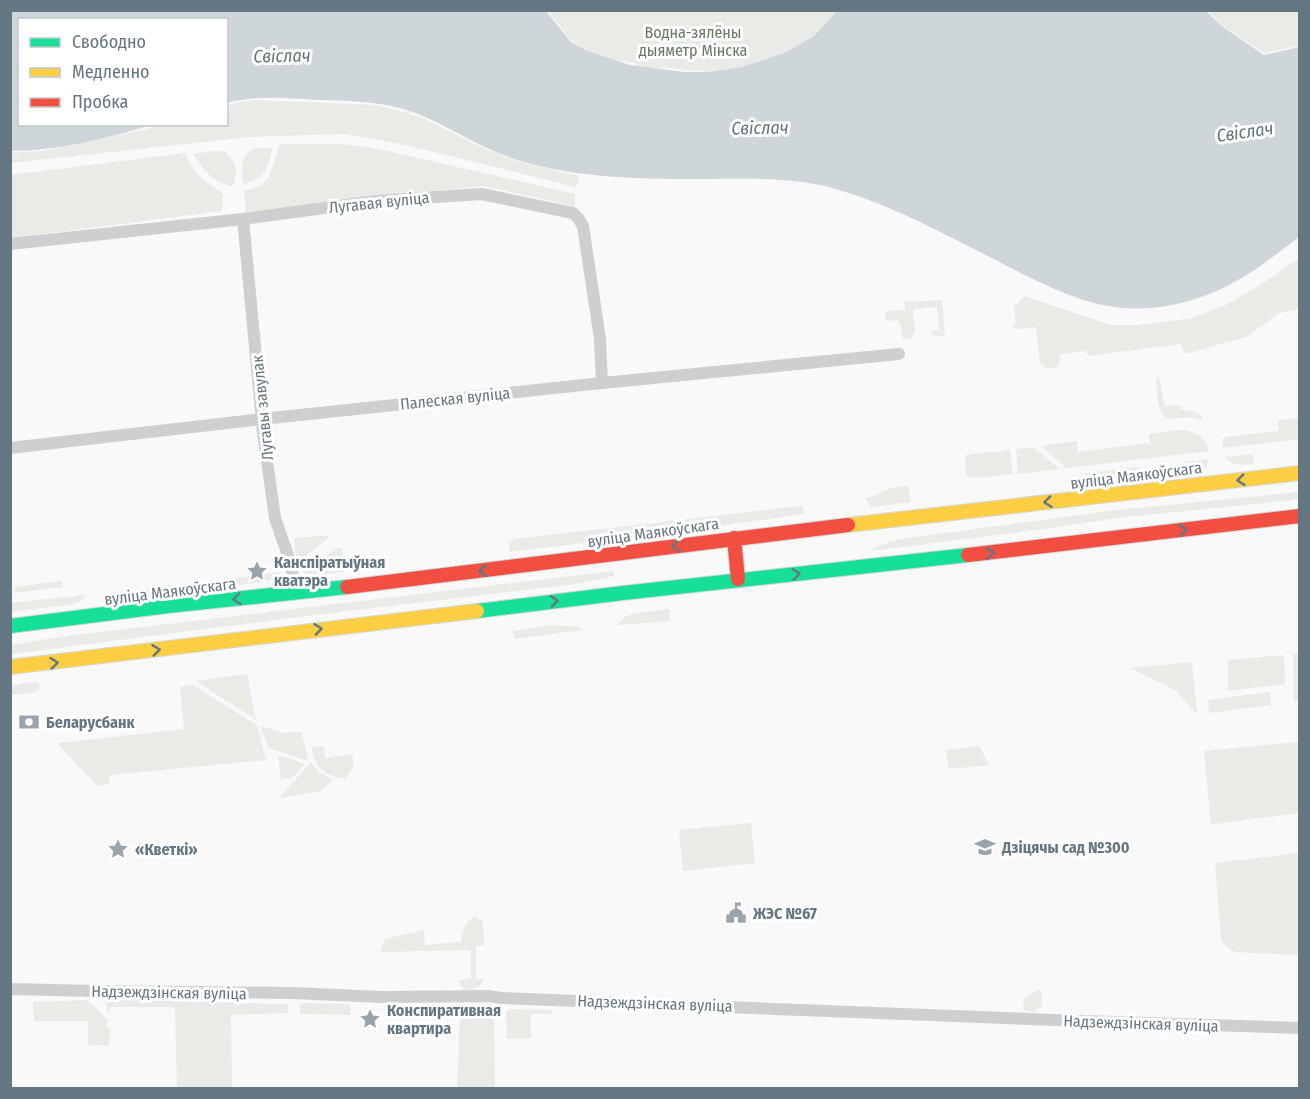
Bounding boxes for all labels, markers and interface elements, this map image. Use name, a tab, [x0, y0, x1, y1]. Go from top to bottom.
legend	[18, 18, 228, 126]
park label: Водна-зялёны дыяметр Мінска	[639, 23, 747, 60]
text: Свободно	[72, 31, 146, 53]
water label: Свіслач	[253, 45, 311, 67]
text: Медленно	[72, 61, 150, 83]
text: Пробка	[72, 91, 128, 113]
water label: Свіслач	[731, 117, 789, 139]
water label: Свіслач	[1215, 117, 1275, 147]
street label: Лугавая вуліца	[328, 188, 430, 217]
street label: Лугавы завулак	[247, 354, 277, 461]
street label: Палеская вуліца	[399, 383, 511, 414]
street label: вуліца Маякоўскага	[1069, 458, 1203, 493]
one-way arrow	[1237, 473, 1246, 486]
one-way arrow	[1043, 496, 1052, 508]
street label: вуліца Маякоўскага	[586, 514, 720, 551]
one-way arrow	[1179, 524, 1188, 537]
one-way arrow	[671, 539, 681, 552]
one-way arrow	[985, 547, 994, 559]
place label: Канспіратыўная кватэра	[274, 553, 385, 590]
place icon: Канспіратыўная кватэра	[245, 559, 269, 583]
one-way arrow	[478, 564, 487, 577]
one-way arrow	[791, 568, 800, 580]
street label: вуліца Маякоўскага	[103, 574, 237, 609]
one-way arrow	[232, 592, 241, 605]
one-way arrow	[549, 596, 558, 608]
one-way arrow	[314, 624, 323, 636]
one-way arrow	[151, 644, 160, 656]
one-way arrow	[50, 657, 59, 669]
bank icon: Беларусбанк	[17, 710, 41, 734]
place label: Беларусбанк	[46, 713, 135, 732]
school or university icon: Дзіцячы сад №300	[973, 835, 997, 859]
place icon: «Кветкі»	[106, 837, 130, 861]
place label: Дзіцячы сад №300	[1001, 838, 1130, 857]
place label: «Кветкі»	[135, 840, 198, 859]
public building icon: ЖЭС №67	[724, 901, 748, 925]
place label: ЖЭС №67	[752, 904, 817, 923]
street label: Надзеждзінская вуліца	[91, 982, 247, 1003]
street label: Надзеждзінская вуліца	[577, 991, 733, 1016]
place label: Конспиративная квартира	[387, 1001, 501, 1038]
place icon: Конспиративная квартира	[358, 1007, 382, 1031]
street label: Надзеждзінская вуліца	[1063, 1011, 1219, 1036]

